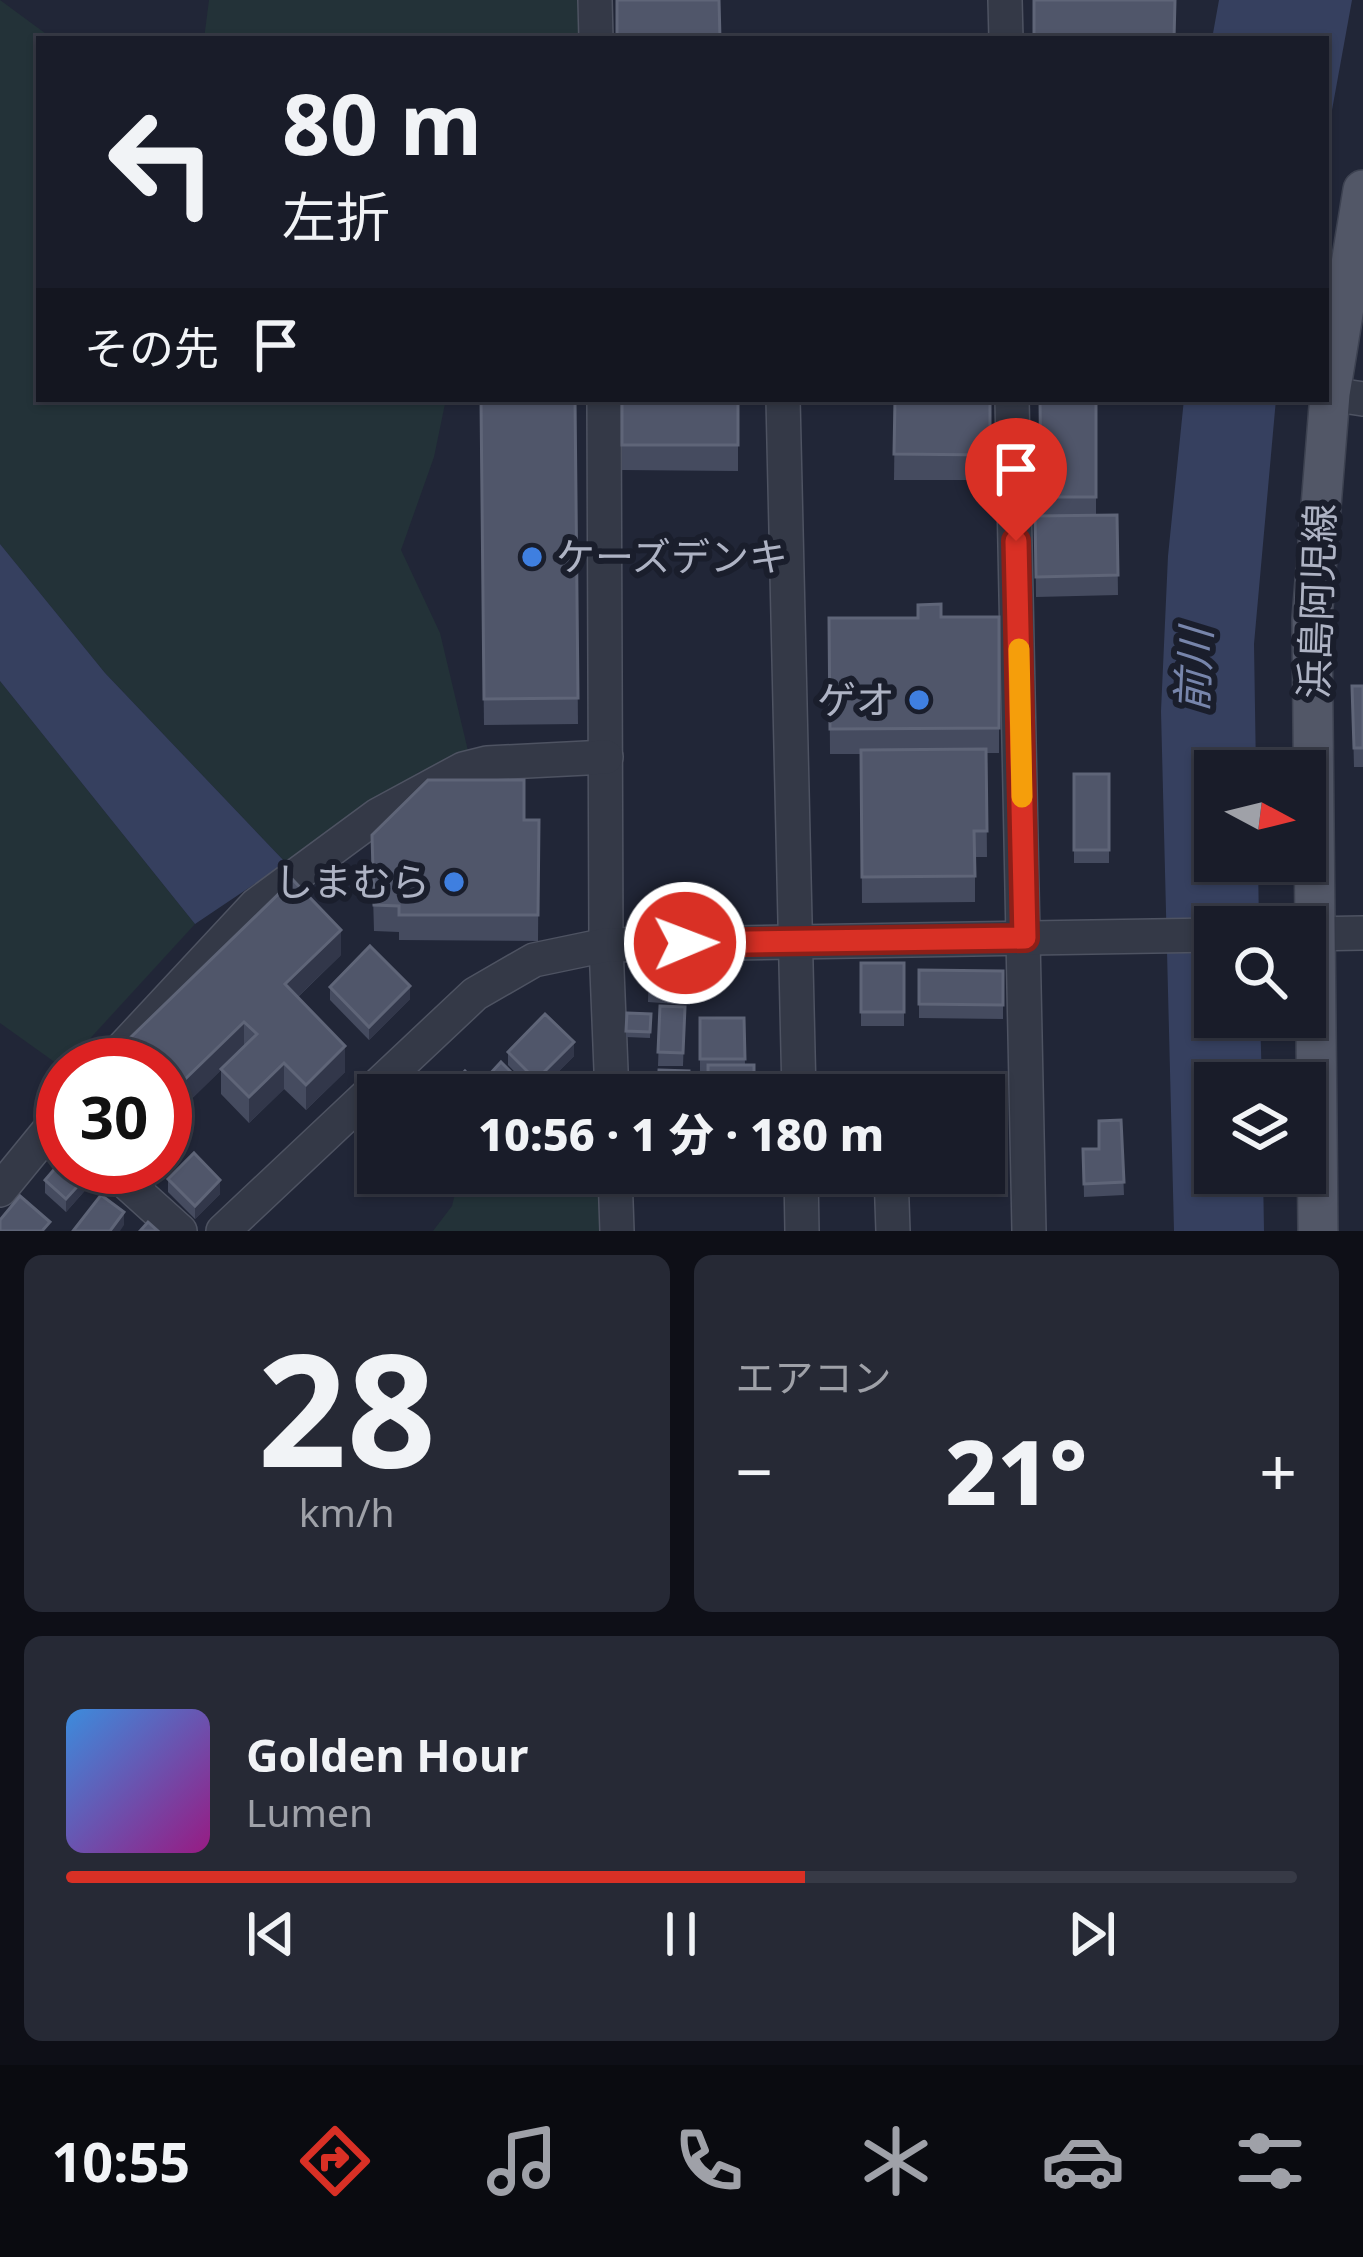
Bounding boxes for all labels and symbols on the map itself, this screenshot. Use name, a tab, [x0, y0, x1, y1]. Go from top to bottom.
pin	[965, 418, 1067, 541]
street label: 浜島阿児線	[1286, 503, 1345, 699]
place label: ケーズデンキ	[556, 529, 788, 582]
marker: ケーズデンキ	[519, 544, 545, 570]
water label: 前川	[1162, 623, 1223, 713]
place label: ゲオ	[817, 672, 895, 725]
marker: ゲオ	[906, 687, 932, 713]
north arrow	[1194, 750, 1326, 882]
place label: しまむら	[274, 854, 430, 907]
marker: しまむら	[441, 869, 467, 895]
position arrow	[622, 880, 748, 1006]
speed limit sign: 30	[36, 1038, 192, 1194]

